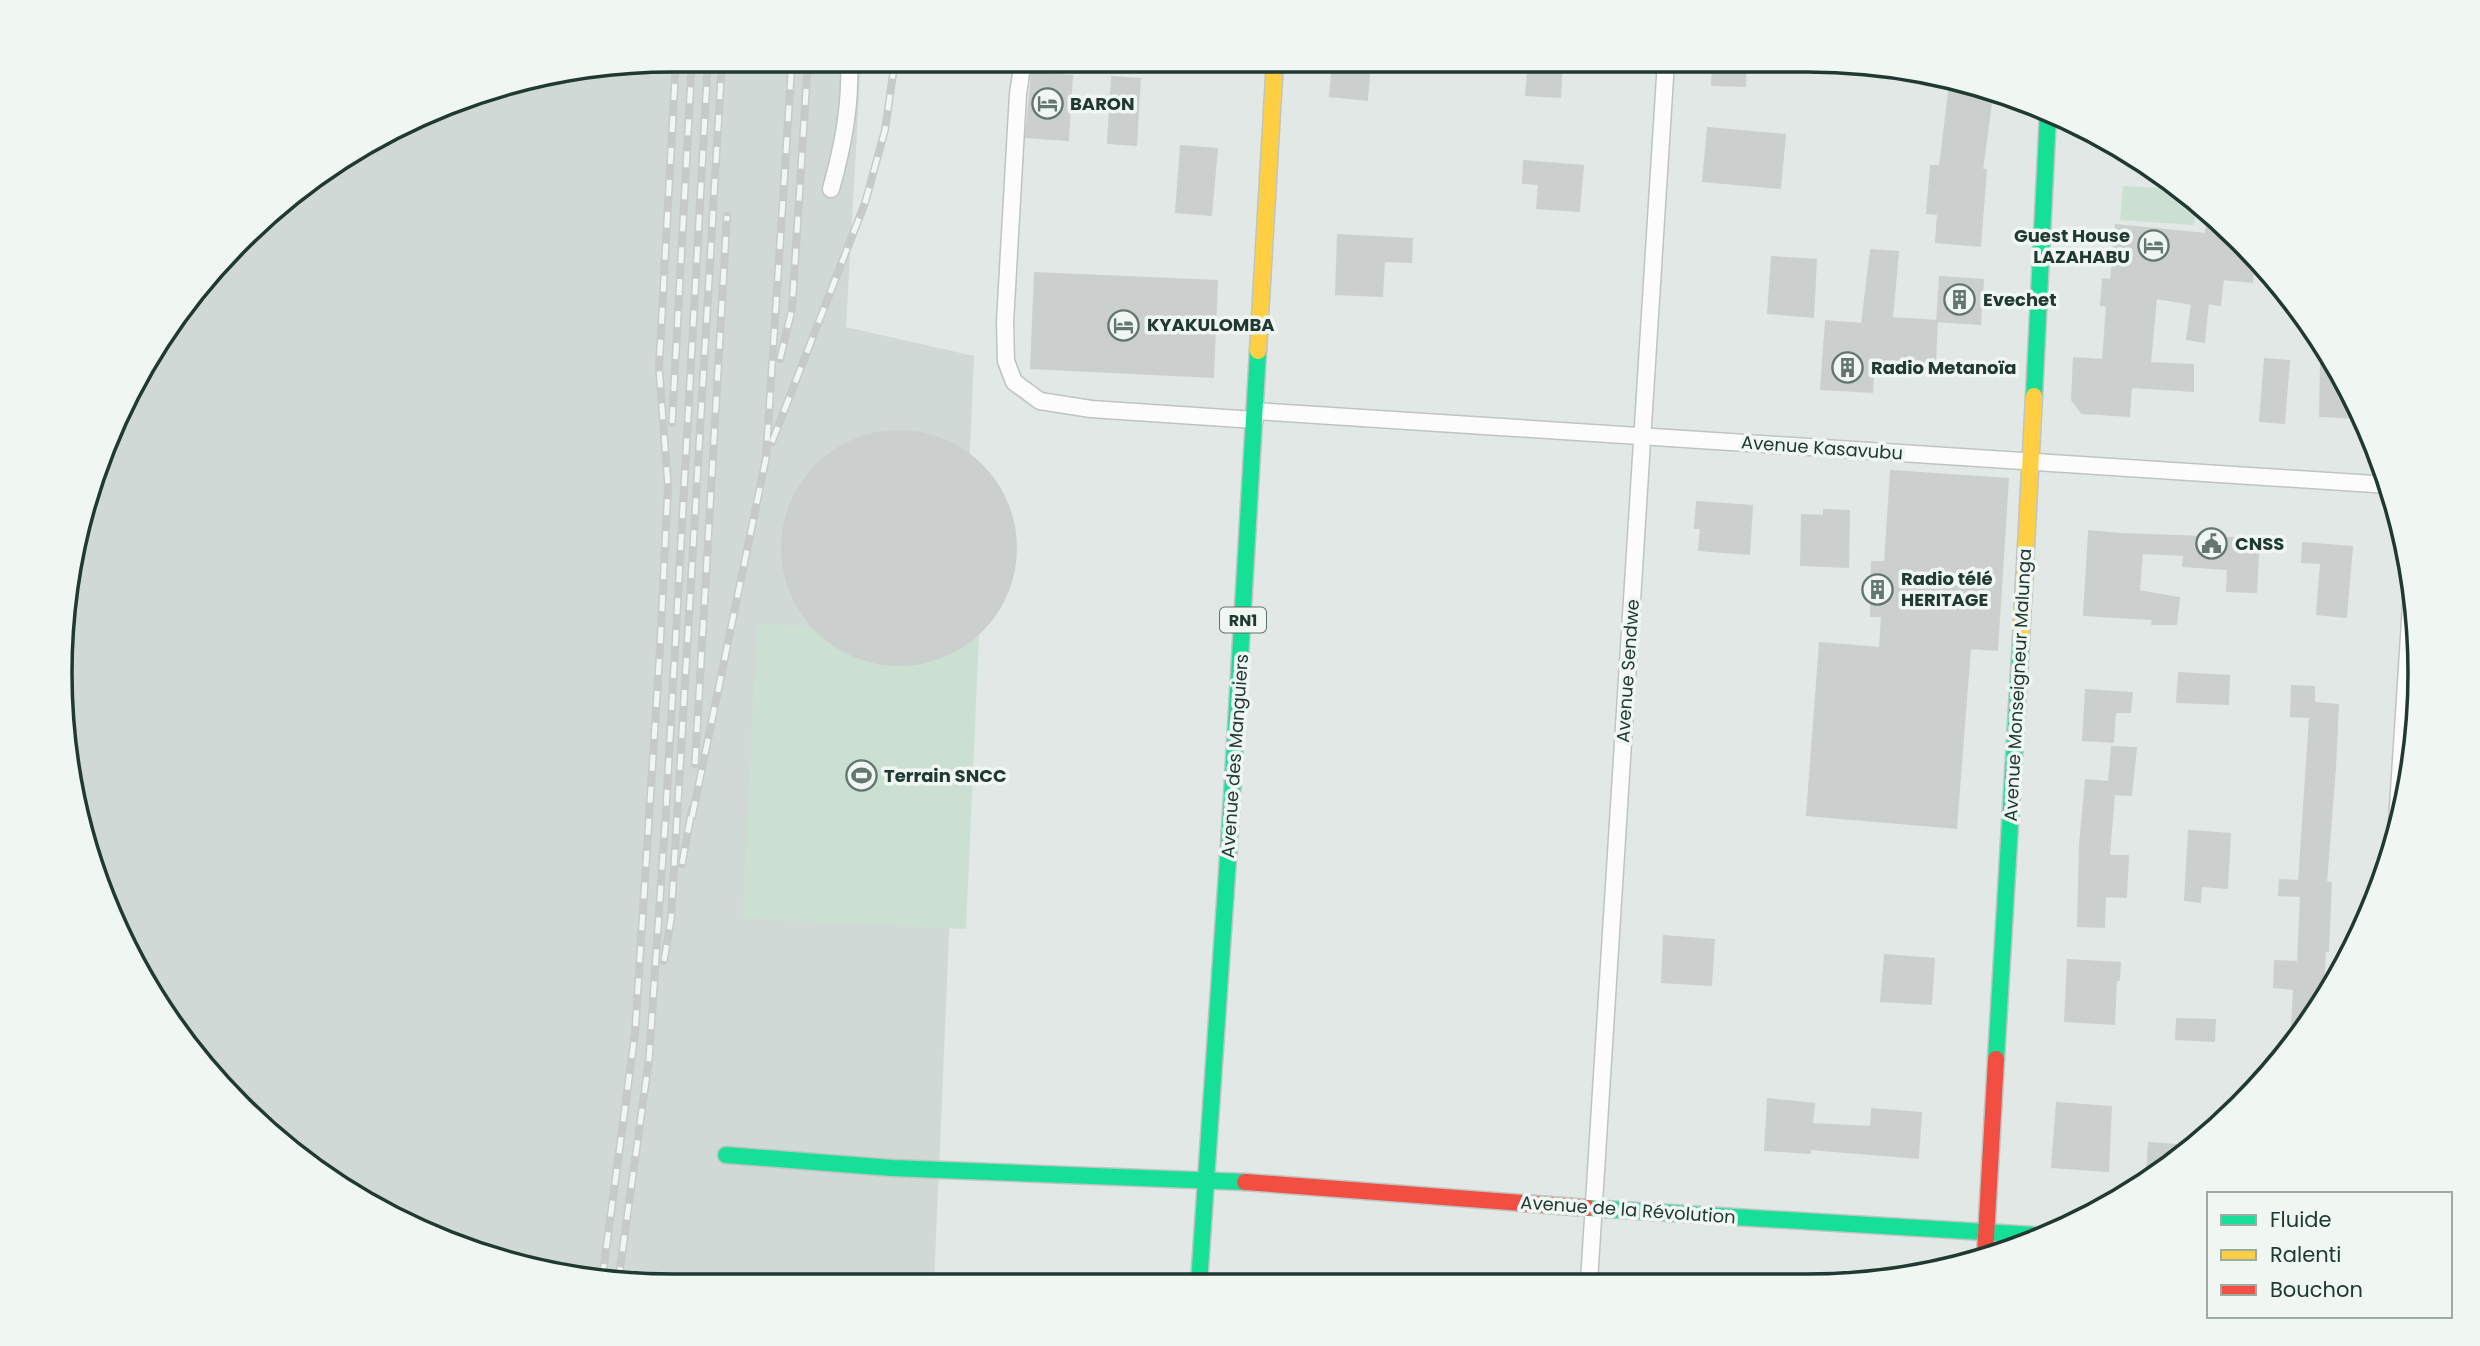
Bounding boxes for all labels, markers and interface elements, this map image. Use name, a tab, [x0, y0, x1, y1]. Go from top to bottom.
hotel icon: BARON	[1030, 87, 1064, 121]
place label: BARON	[1070, 91, 1135, 116]
place label: Guest House LAZAHABU	[2014, 223, 2130, 269]
hotel icon: Guest House LAZAHABU	[2136, 229, 2170, 263]
building icon: Evechet	[1943, 283, 1977, 317]
place label: Evechet	[1983, 287, 2057, 312]
hotel icon: KYAKULOMBA	[1107, 308, 1141, 342]
place label: KYAKULOMBA	[1147, 312, 1275, 337]
building icon: Radio Metanoïa	[1831, 351, 1865, 385]
place label: Radio Metanoïa	[1871, 355, 2017, 380]
street label: Avenue Kasavubu	[1740, 429, 1904, 466]
public building icon: CNSS	[2195, 527, 2229, 561]
place label: CNSS	[2235, 531, 2284, 556]
street label: Avenue Monseigneur Malunga	[1998, 548, 2037, 822]
place label: Radio télé HERITAGE	[1901, 566, 1993, 612]
building icon: Radio télé HERITAGE	[1861, 572, 1895, 606]
street label: Avenue Sendwe	[1610, 598, 1645, 744]
road number: RN1	[1220, 608, 1266, 632]
street label: Avenue des Manguiers	[1215, 653, 1254, 859]
sports icon: Terrain SNCC	[844, 759, 878, 793]
place label: Terrain SNCC	[884, 763, 1007, 788]
street label: Avenue de la Révolution	[1520, 1190, 1736, 1229]
legend	[2207, 1192, 2452, 1318]
text: Fluide	[2270, 1205, 2332, 1234]
text: Ralenti	[2270, 1240, 2341, 1269]
text: Bouchon	[2270, 1275, 2363, 1304]

